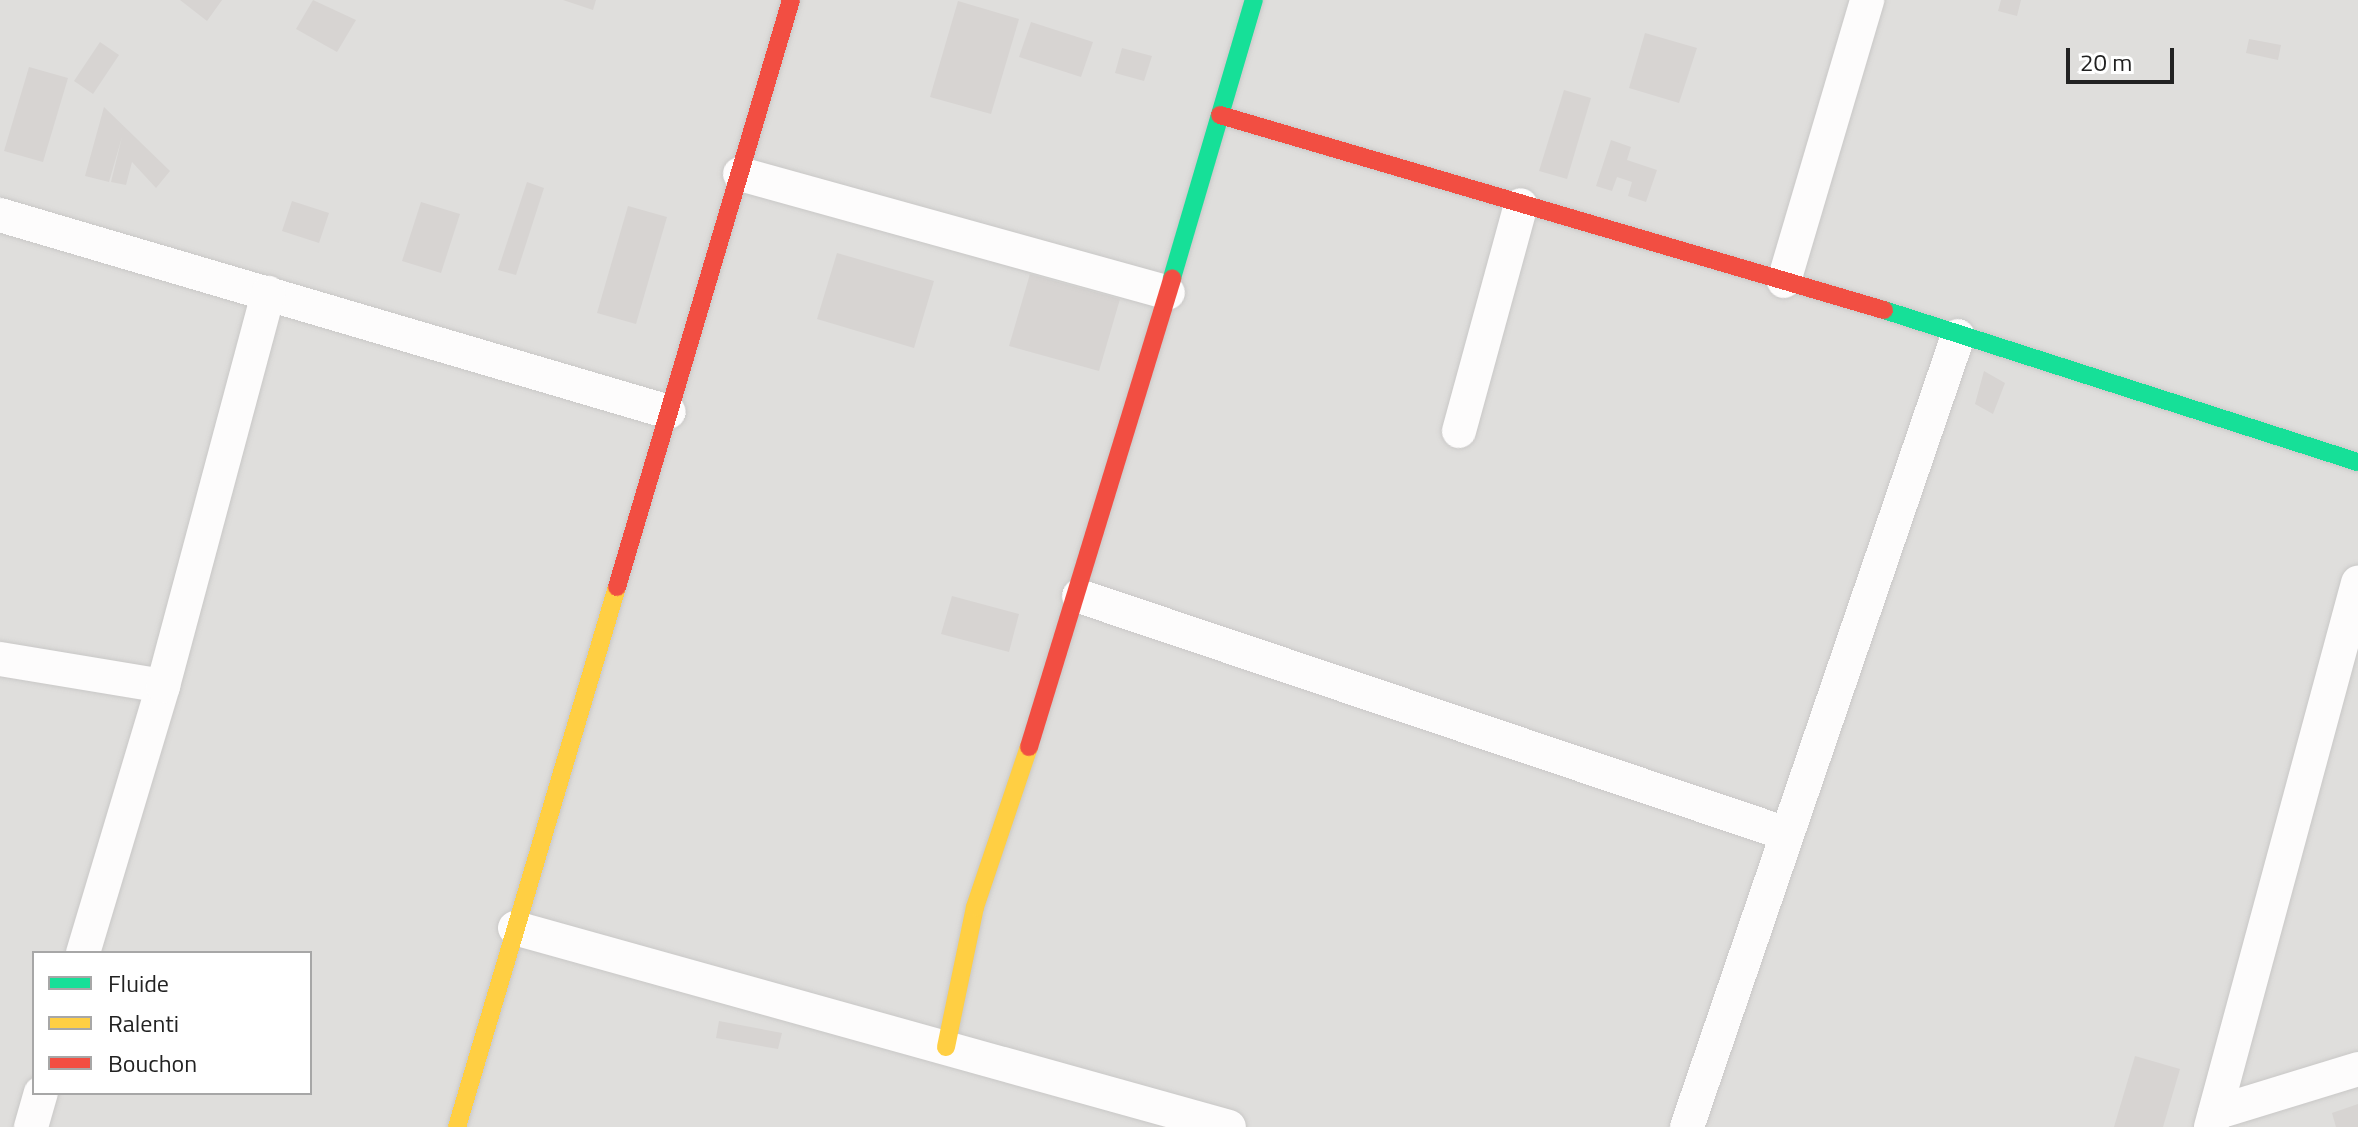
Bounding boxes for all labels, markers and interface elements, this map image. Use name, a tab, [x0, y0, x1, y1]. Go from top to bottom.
scale bar	[2070, 32, 2178, 82]
text: 20 m	[2080, 44, 2132, 80]
legend	[32, 951, 312, 1095]
text: Fluide	[108, 965, 169, 1001]
text: Ralenti	[108, 1005, 179, 1041]
text: Bouchon	[108, 1045, 197, 1081]

